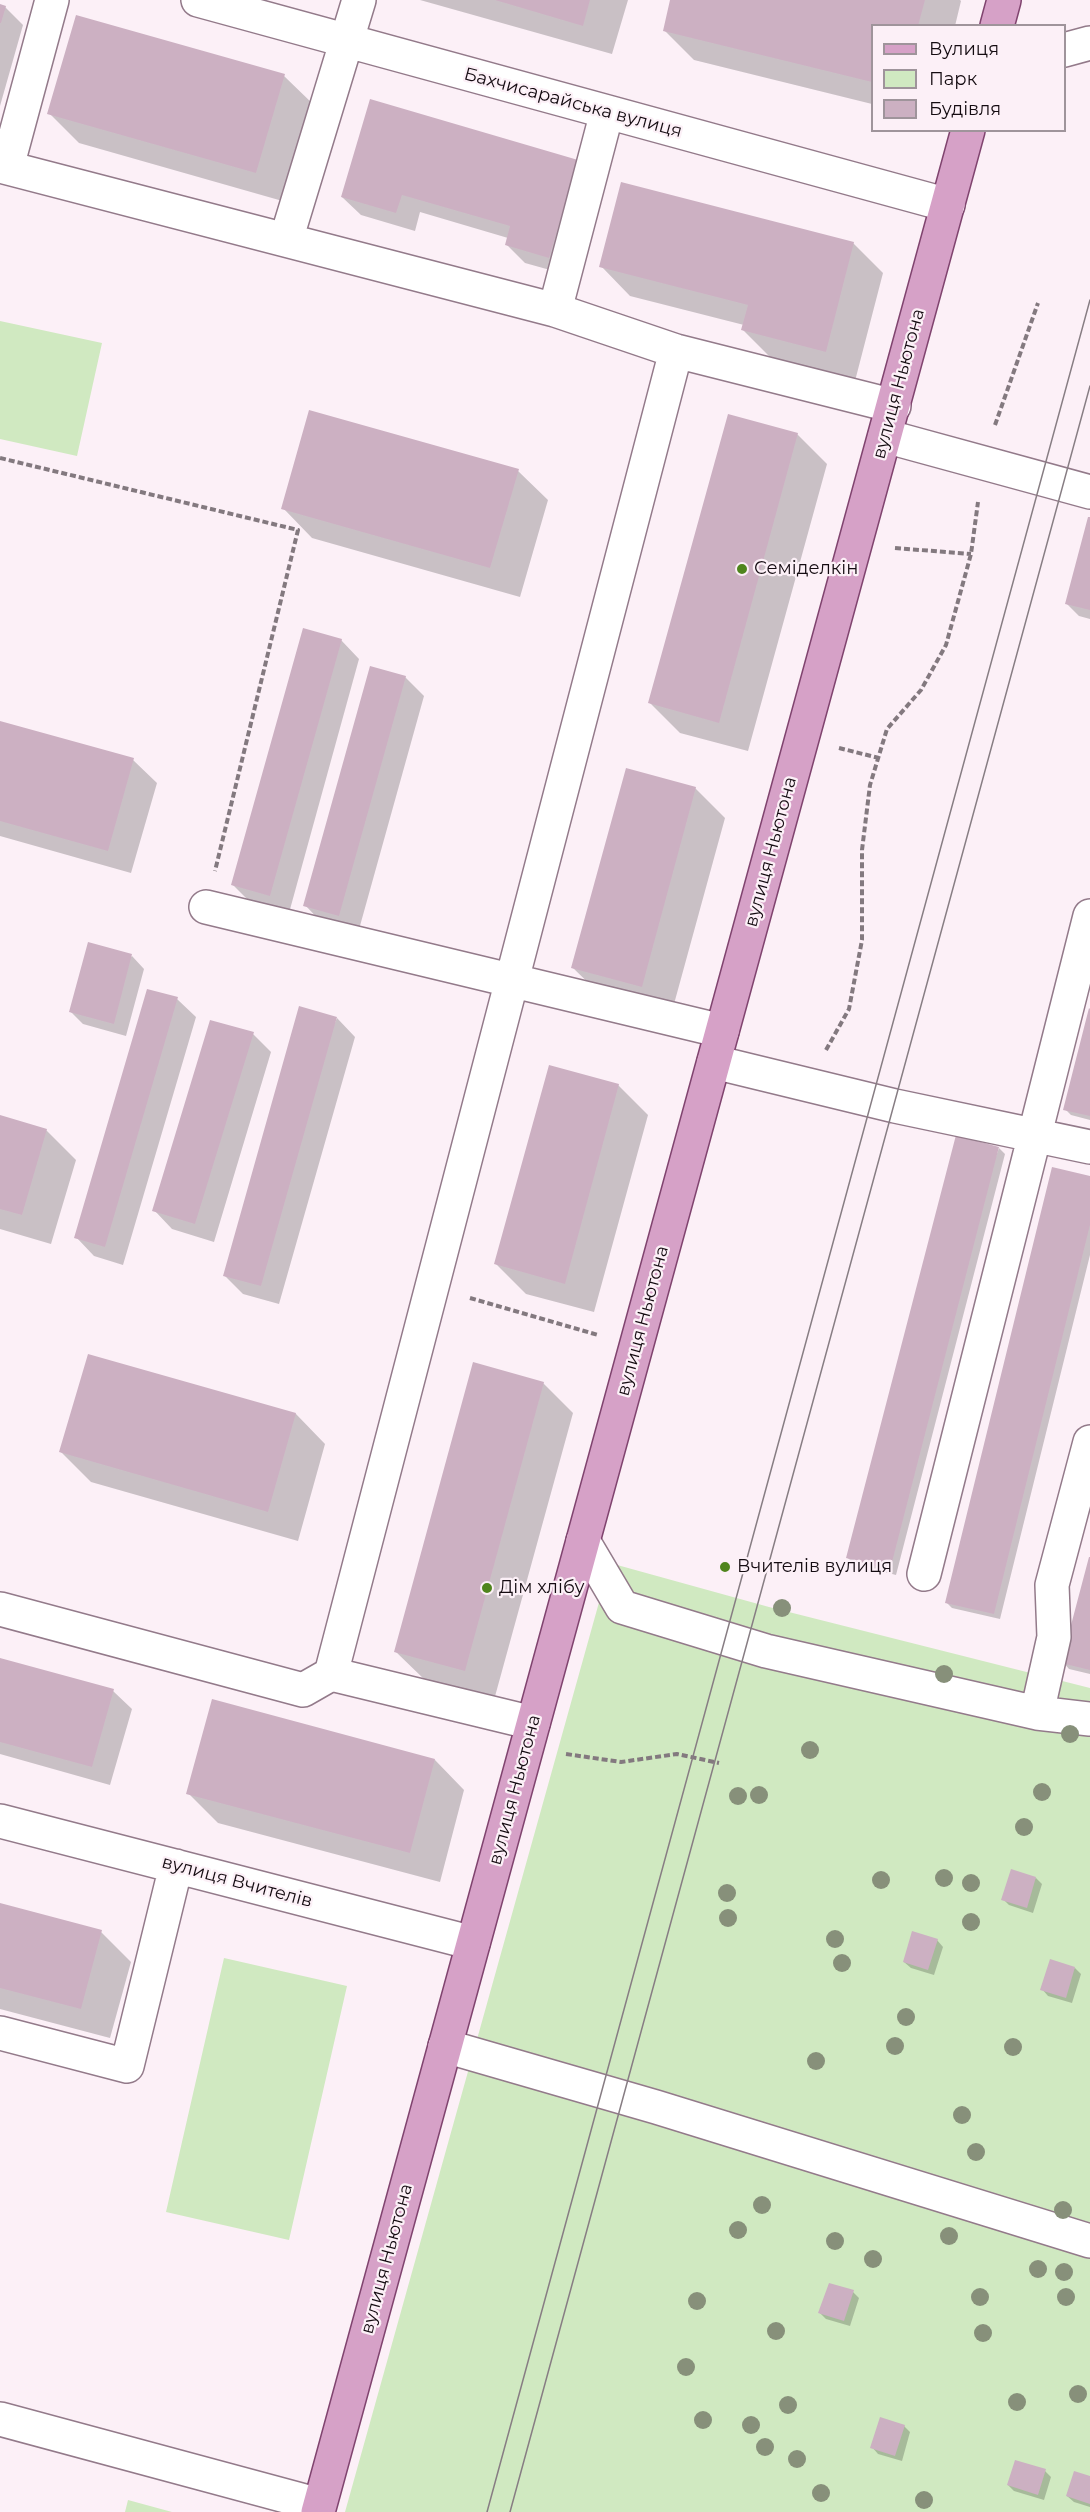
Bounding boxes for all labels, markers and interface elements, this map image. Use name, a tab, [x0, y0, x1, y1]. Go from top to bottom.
legend	[871, 24, 1066, 132]
text: Вулиця	[929, 38, 999, 60]
street label: Бахчисарайська вулиця	[461, 63, 685, 143]
text: Парк	[929, 68, 977, 90]
text: Будівля	[929, 98, 1001, 120]
street label: вулиця Ньютона	[869, 307, 929, 461]
place label: Семіделкін	[754, 558, 858, 580]
marker: Семіделкін	[735, 562, 749, 576]
street label: вулиця Ньютона	[741, 775, 801, 929]
street label: вулиця Ньютона	[613, 1244, 673, 1398]
place label: Вчителів вулиця	[737, 1556, 892, 1578]
marker: Вчителів вулиця	[718, 1560, 732, 1574]
place label: Дім хлібу	[499, 1577, 585, 1599]
marker: Дім хлібу	[480, 1581, 494, 1595]
street label: вулиця Ньютона	[485, 1713, 545, 1867]
street label: вулиця Вчителів	[159, 1851, 315, 1913]
street label: вулиця Ньютона	[357, 2182, 417, 2336]

